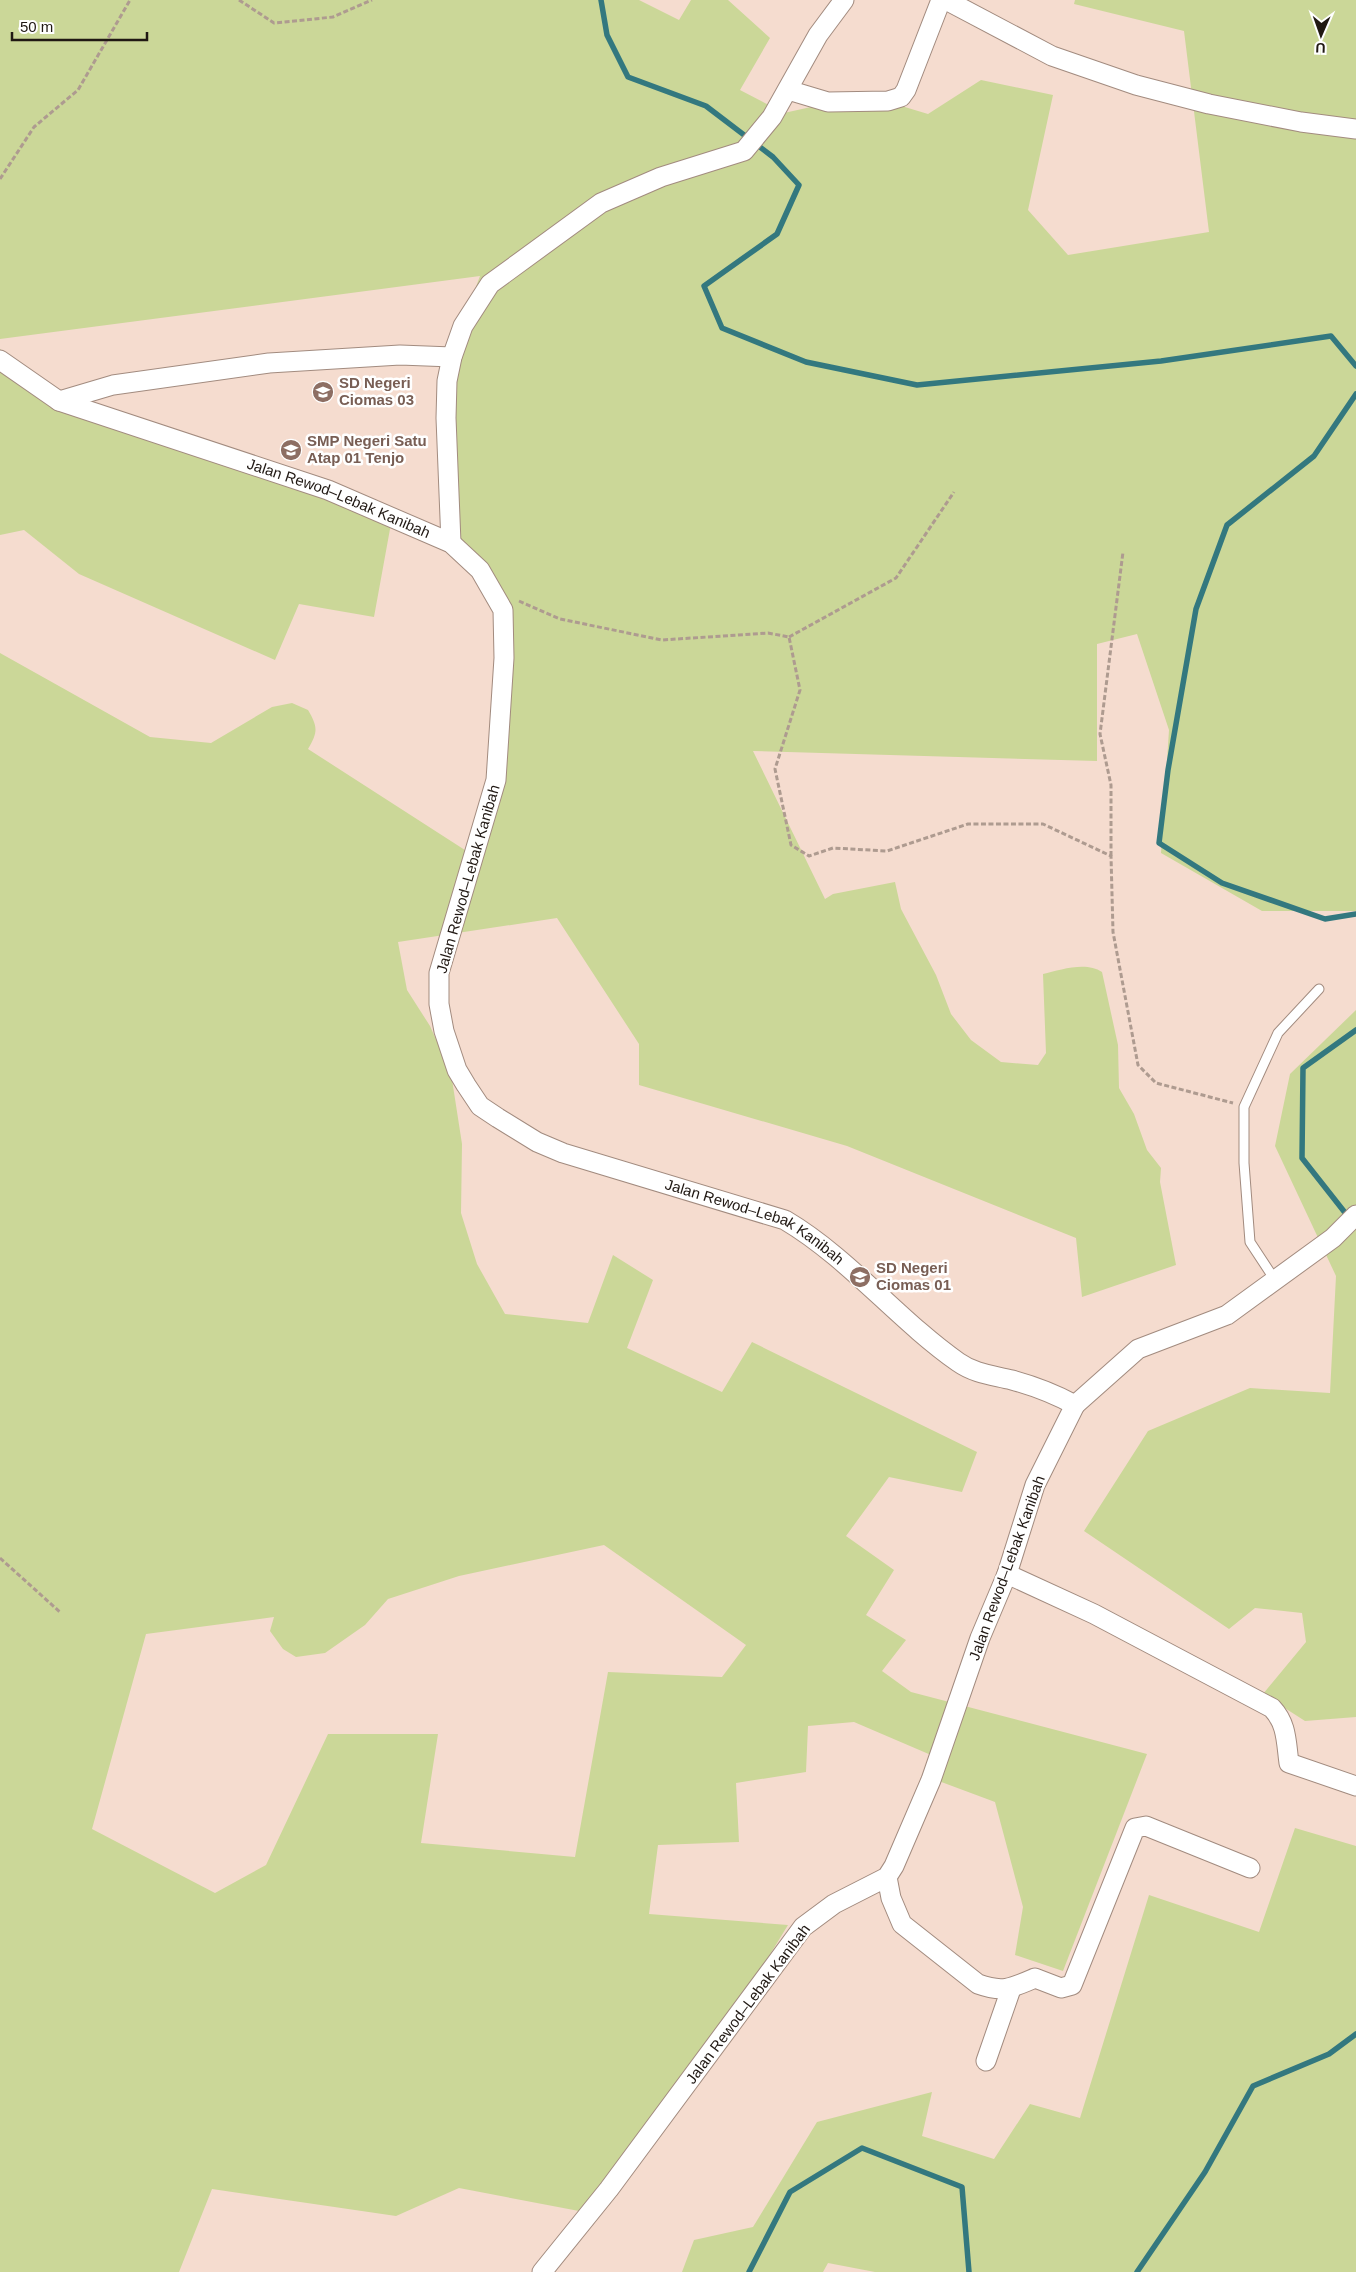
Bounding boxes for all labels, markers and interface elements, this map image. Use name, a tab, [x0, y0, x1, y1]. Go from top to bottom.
scale bar	[12, 10, 148, 42]
north arrow	[1296, 10, 1346, 60]
text: 50 m	[20, 18, 53, 35]
text: U	[1315, 40, 1326, 56]
place label: SD Negeri Ciomas 03	[339, 374, 414, 408]
school or university icon: SD Negeri Ciomas 03	[311, 380, 335, 404]
place label: SMP Negeri Satu Atap 01 Tenjo	[307, 432, 427, 466]
school or university icon: SMP Negeri Satu Atap 01 Tenjo	[279, 438, 303, 462]
street label: Jalan Rewod–Lebak Kanibah	[245, 455, 433, 541]
street label: Jalan Rewod–Lebak Kanibah	[432, 783, 503, 975]
street label: Jalan Rewod–Lebak Kanibah	[663, 1175, 848, 1268]
place label: SD Negeri Ciomas 01	[876, 1259, 951, 1293]
school or university icon: SD Negeri Ciomas 01	[848, 1265, 872, 1289]
street label: Jalan Rewod–Lebak Kanibah	[965, 1473, 1048, 1662]
street label: Jalan Rewod–Lebak Kanibah	[682, 1921, 813, 2087]

